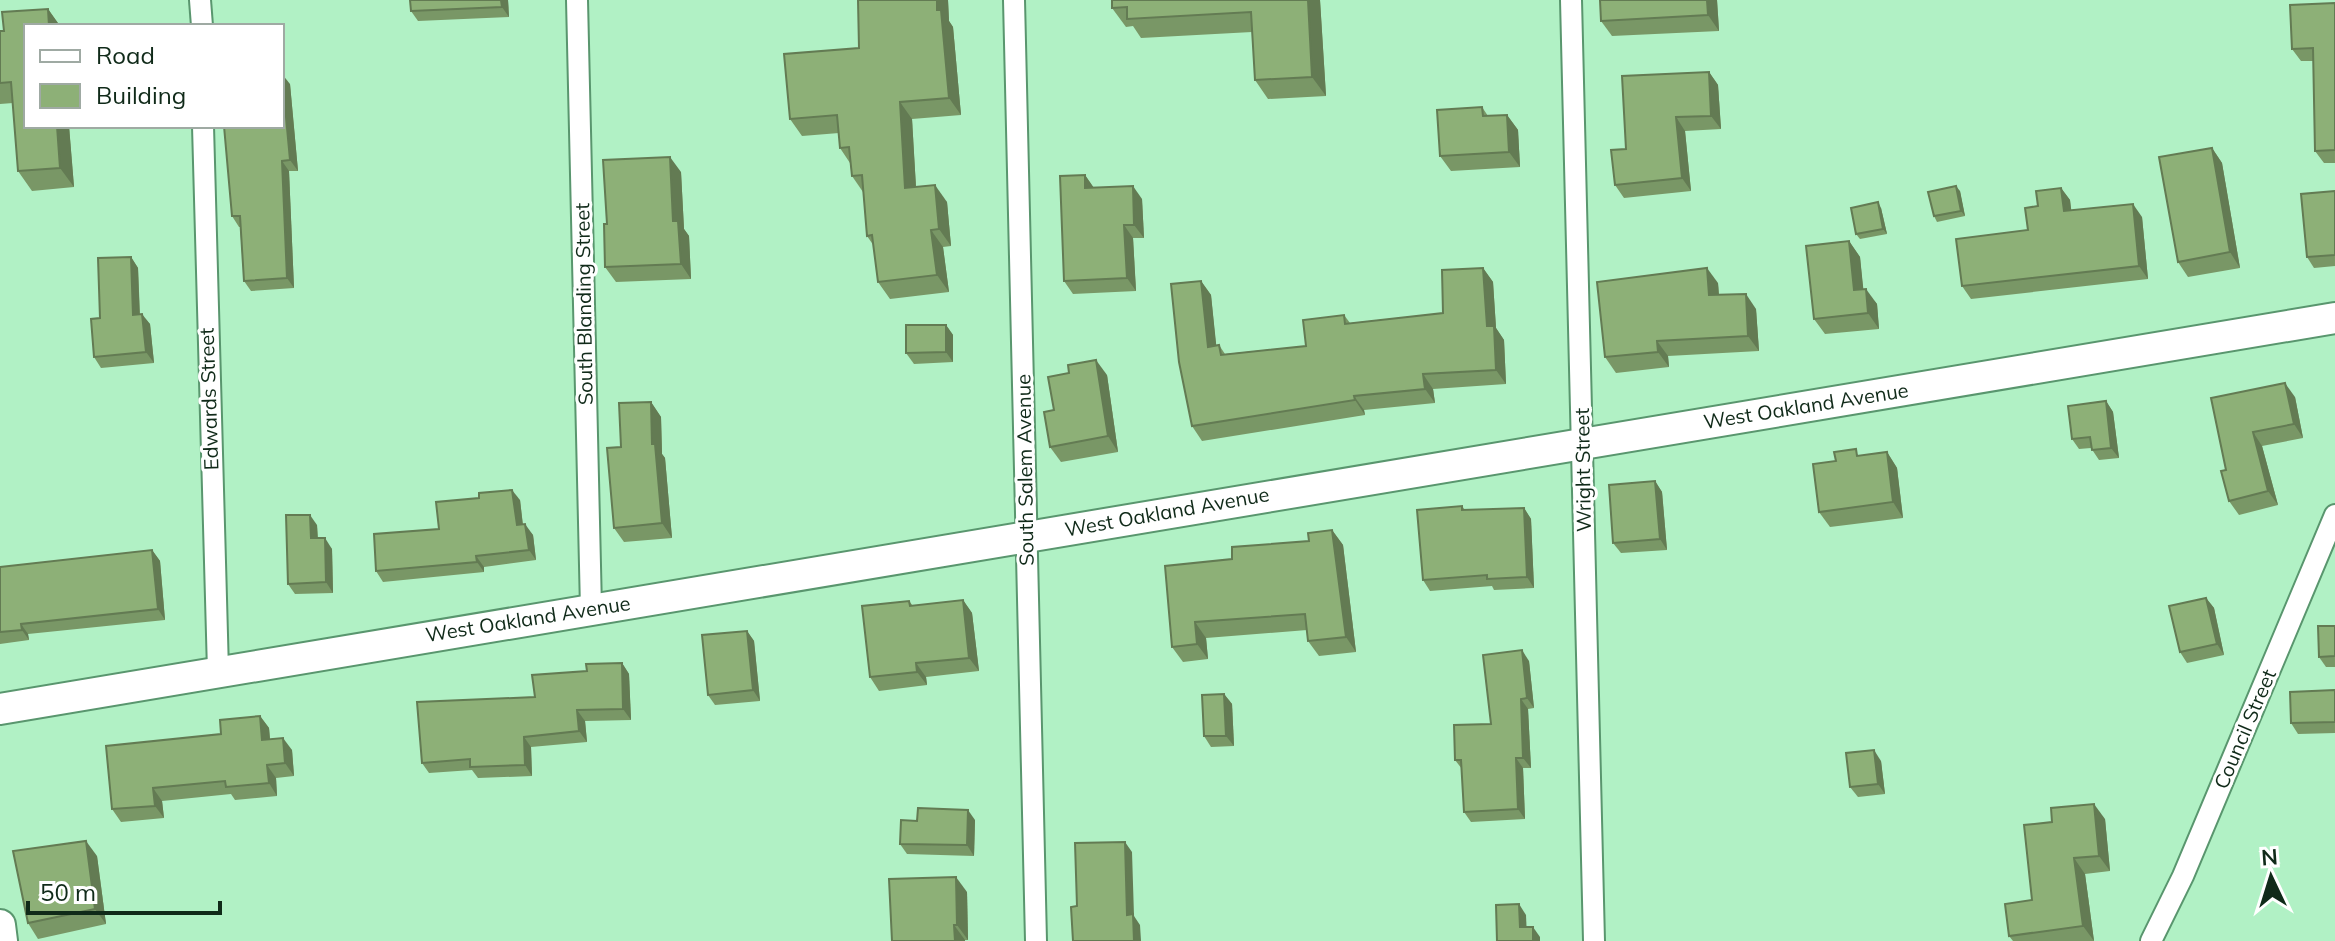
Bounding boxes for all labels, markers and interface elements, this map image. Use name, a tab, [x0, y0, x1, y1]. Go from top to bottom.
legend	[24, 24, 284, 128]
text: Road	[96, 40, 155, 70]
text: Building	[96, 80, 186, 110]
street label: South Blanding Street	[569, 203, 598, 405]
street label: Edwards Street	[194, 327, 223, 471]
street label: South Salem Avenue	[1010, 374, 1039, 566]
street label: West Oakland Avenue	[1702, 377, 1910, 434]
street label: Wright Street	[1569, 408, 1596, 532]
street label: West Oakland Avenue	[1063, 481, 1271, 542]
street label: West Oakland Avenue	[424, 590, 632, 647]
street label: Council Street	[2208, 665, 2281, 792]
north arrow	[2231, 837, 2311, 917]
text: N	[2260, 843, 2279, 872]
scale bar	[28, 865, 220, 915]
text: 50 m	[40, 877, 96, 907]

